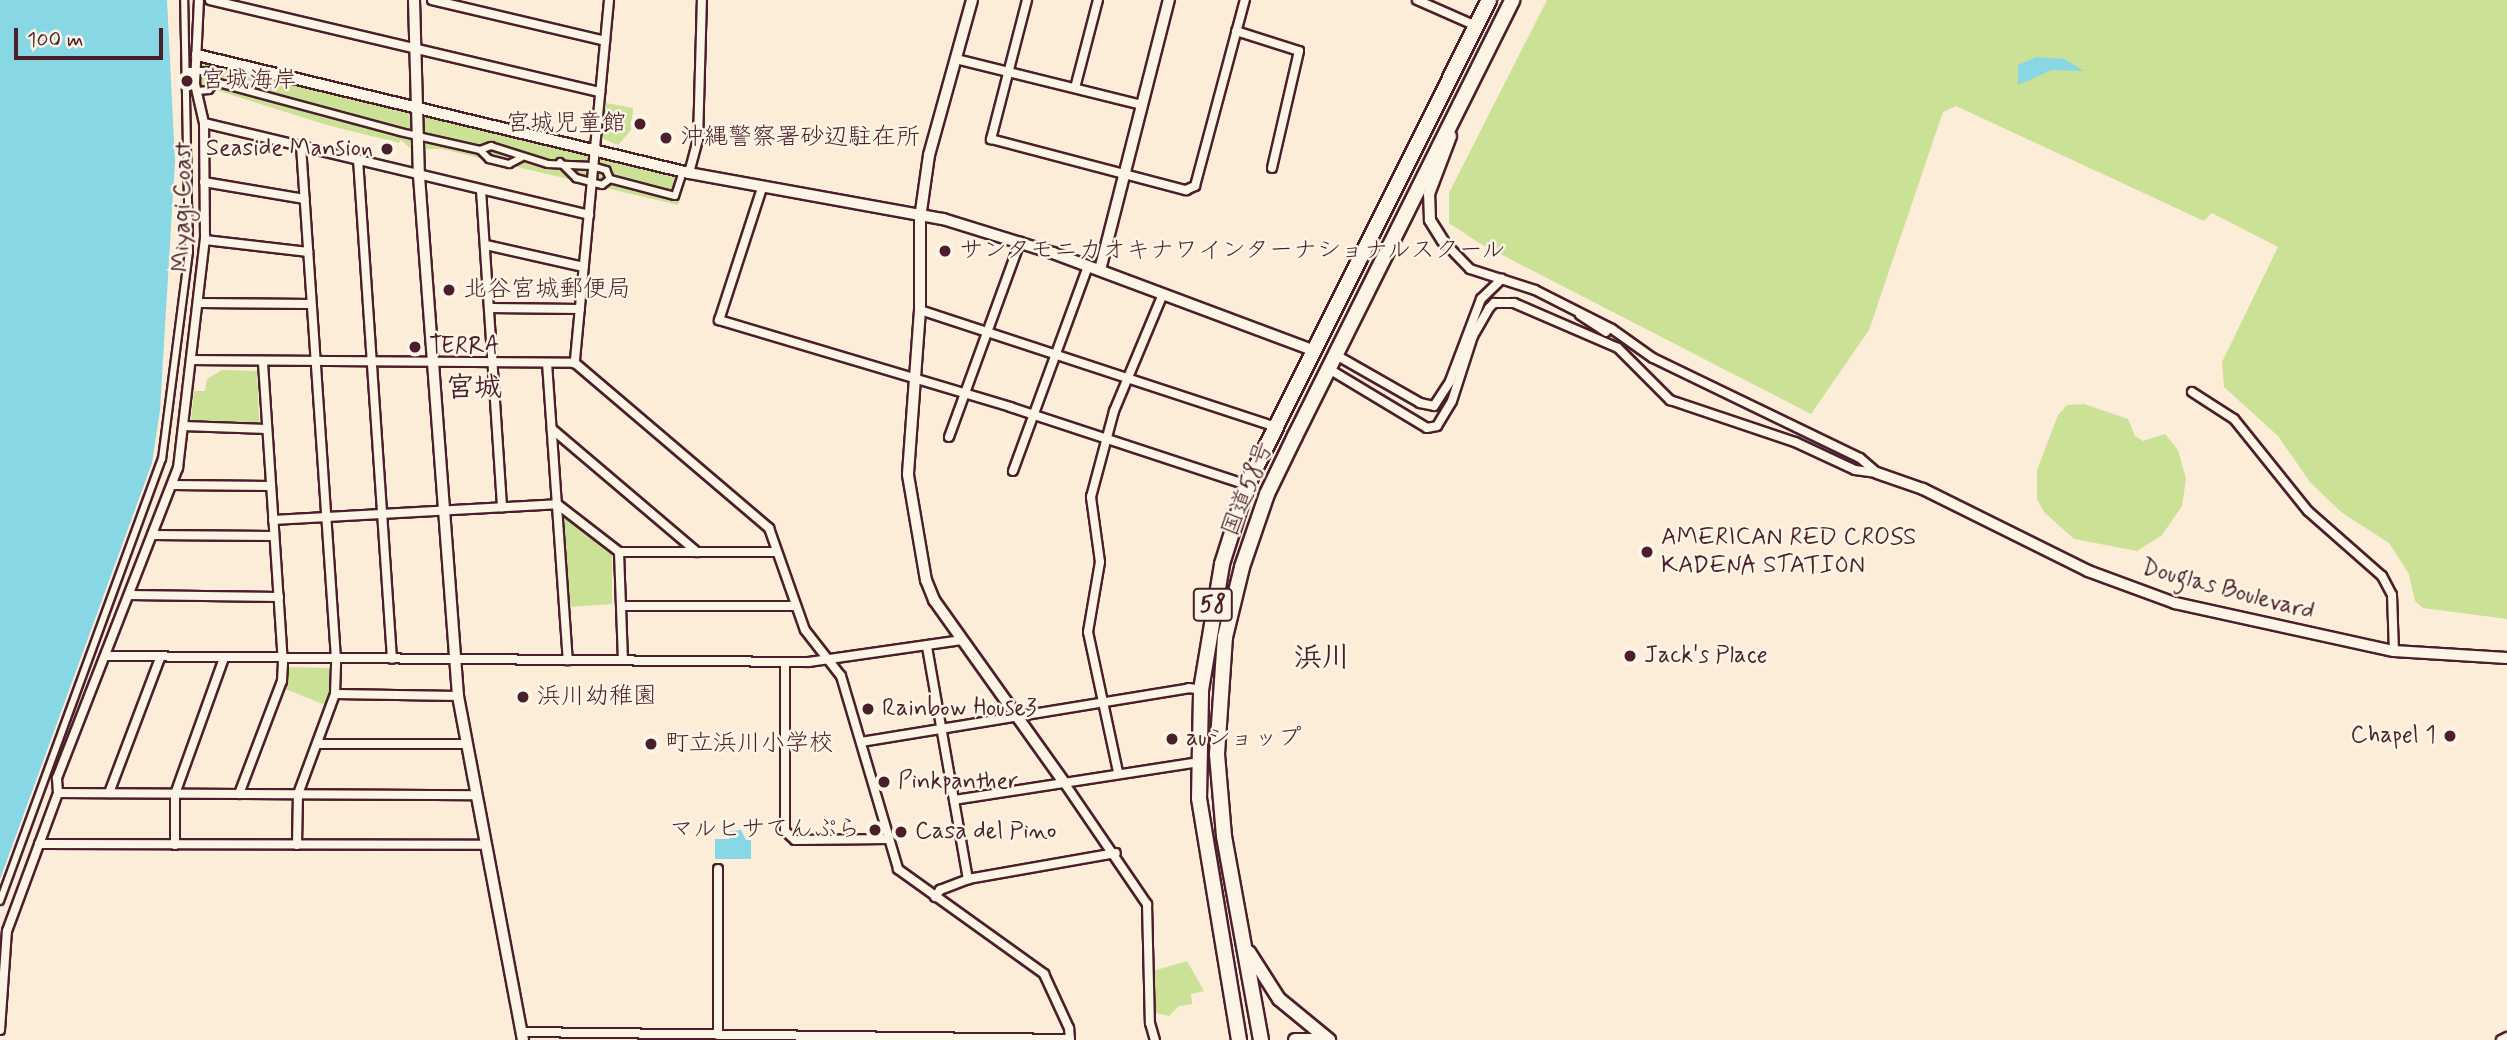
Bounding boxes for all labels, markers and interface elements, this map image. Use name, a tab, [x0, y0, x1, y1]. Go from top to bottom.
scale bar	[18, 14, 166, 58]
text: 100 m	[27, 26, 83, 54]
place label: 宮城海岸	[201, 67, 297, 95]
marker: 宮城海岸	[179, 73, 195, 89]
place label: 宮城児童館	[506, 110, 626, 138]
marker: 宮城児童館	[632, 116, 648, 132]
place label: 沖縄警察署砂辺駐在所	[680, 124, 920, 152]
marker: 沖縄警察署砂辺駐在所	[658, 130, 674, 146]
place label: Seaside Mansion	[206, 135, 373, 163]
marker: Seaside Mansion	[379, 141, 395, 157]
street label: Miyagi Coast	[167, 142, 199, 272]
place label: サンタモニカオキナワインターナショナルスクール	[959, 237, 1511, 265]
marker: サンタモニカオキナワインターナショナルスクール	[937, 243, 953, 259]
place label: 北谷宮城郵便局	[463, 276, 631, 304]
marker: 北谷宮城郵便局	[441, 282, 457, 298]
place label: TERRA	[429, 333, 500, 361]
marker: TERRA	[407, 339, 423, 355]
district label: 宮城	[446, 372, 502, 406]
street label: 国道58号	[1216, 437, 1280, 541]
place label: AMERICAN RED CROSS KADENA STATION	[1661, 524, 1912, 580]
marker: AMERICAN RED CROSS KADENA STATION	[1639, 544, 1655, 560]
street label: Douglas Boulevard	[2138, 553, 2318, 627]
road number: 58	[1192, 586, 1234, 624]
district label: 浜川	[1294, 642, 1350, 676]
place label: Jack's Place	[1644, 642, 1768, 670]
marker: Jack's Place	[1622, 648, 1638, 664]
place label: 浜川幼稚園	[537, 683, 657, 711]
marker: 浜川幼稚園	[515, 689, 531, 705]
place label: Rainbow House3	[882, 695, 1040, 723]
marker: Rainbow House3	[860, 701, 876, 717]
place label: Chapel 1	[2351, 722, 2436, 750]
place label: auショップ	[1186, 725, 1303, 753]
marker: Chapel 1	[2442, 728, 2458, 744]
place label: 町立浜川小学校	[665, 730, 833, 758]
marker: auショップ	[1164, 731, 1180, 747]
marker: 町立浜川小学校	[643, 736, 659, 752]
place label: Pinkpanther	[898, 768, 1018, 796]
marker: Pinkpanther	[876, 774, 892, 790]
place label: マルヒサてんぷら	[669, 816, 861, 844]
place label: Casa del Pino	[915, 818, 1050, 846]
marker: マルヒサてんぷら	[867, 822, 883, 838]
marker: Casa del Pino	[893, 824, 909, 840]

